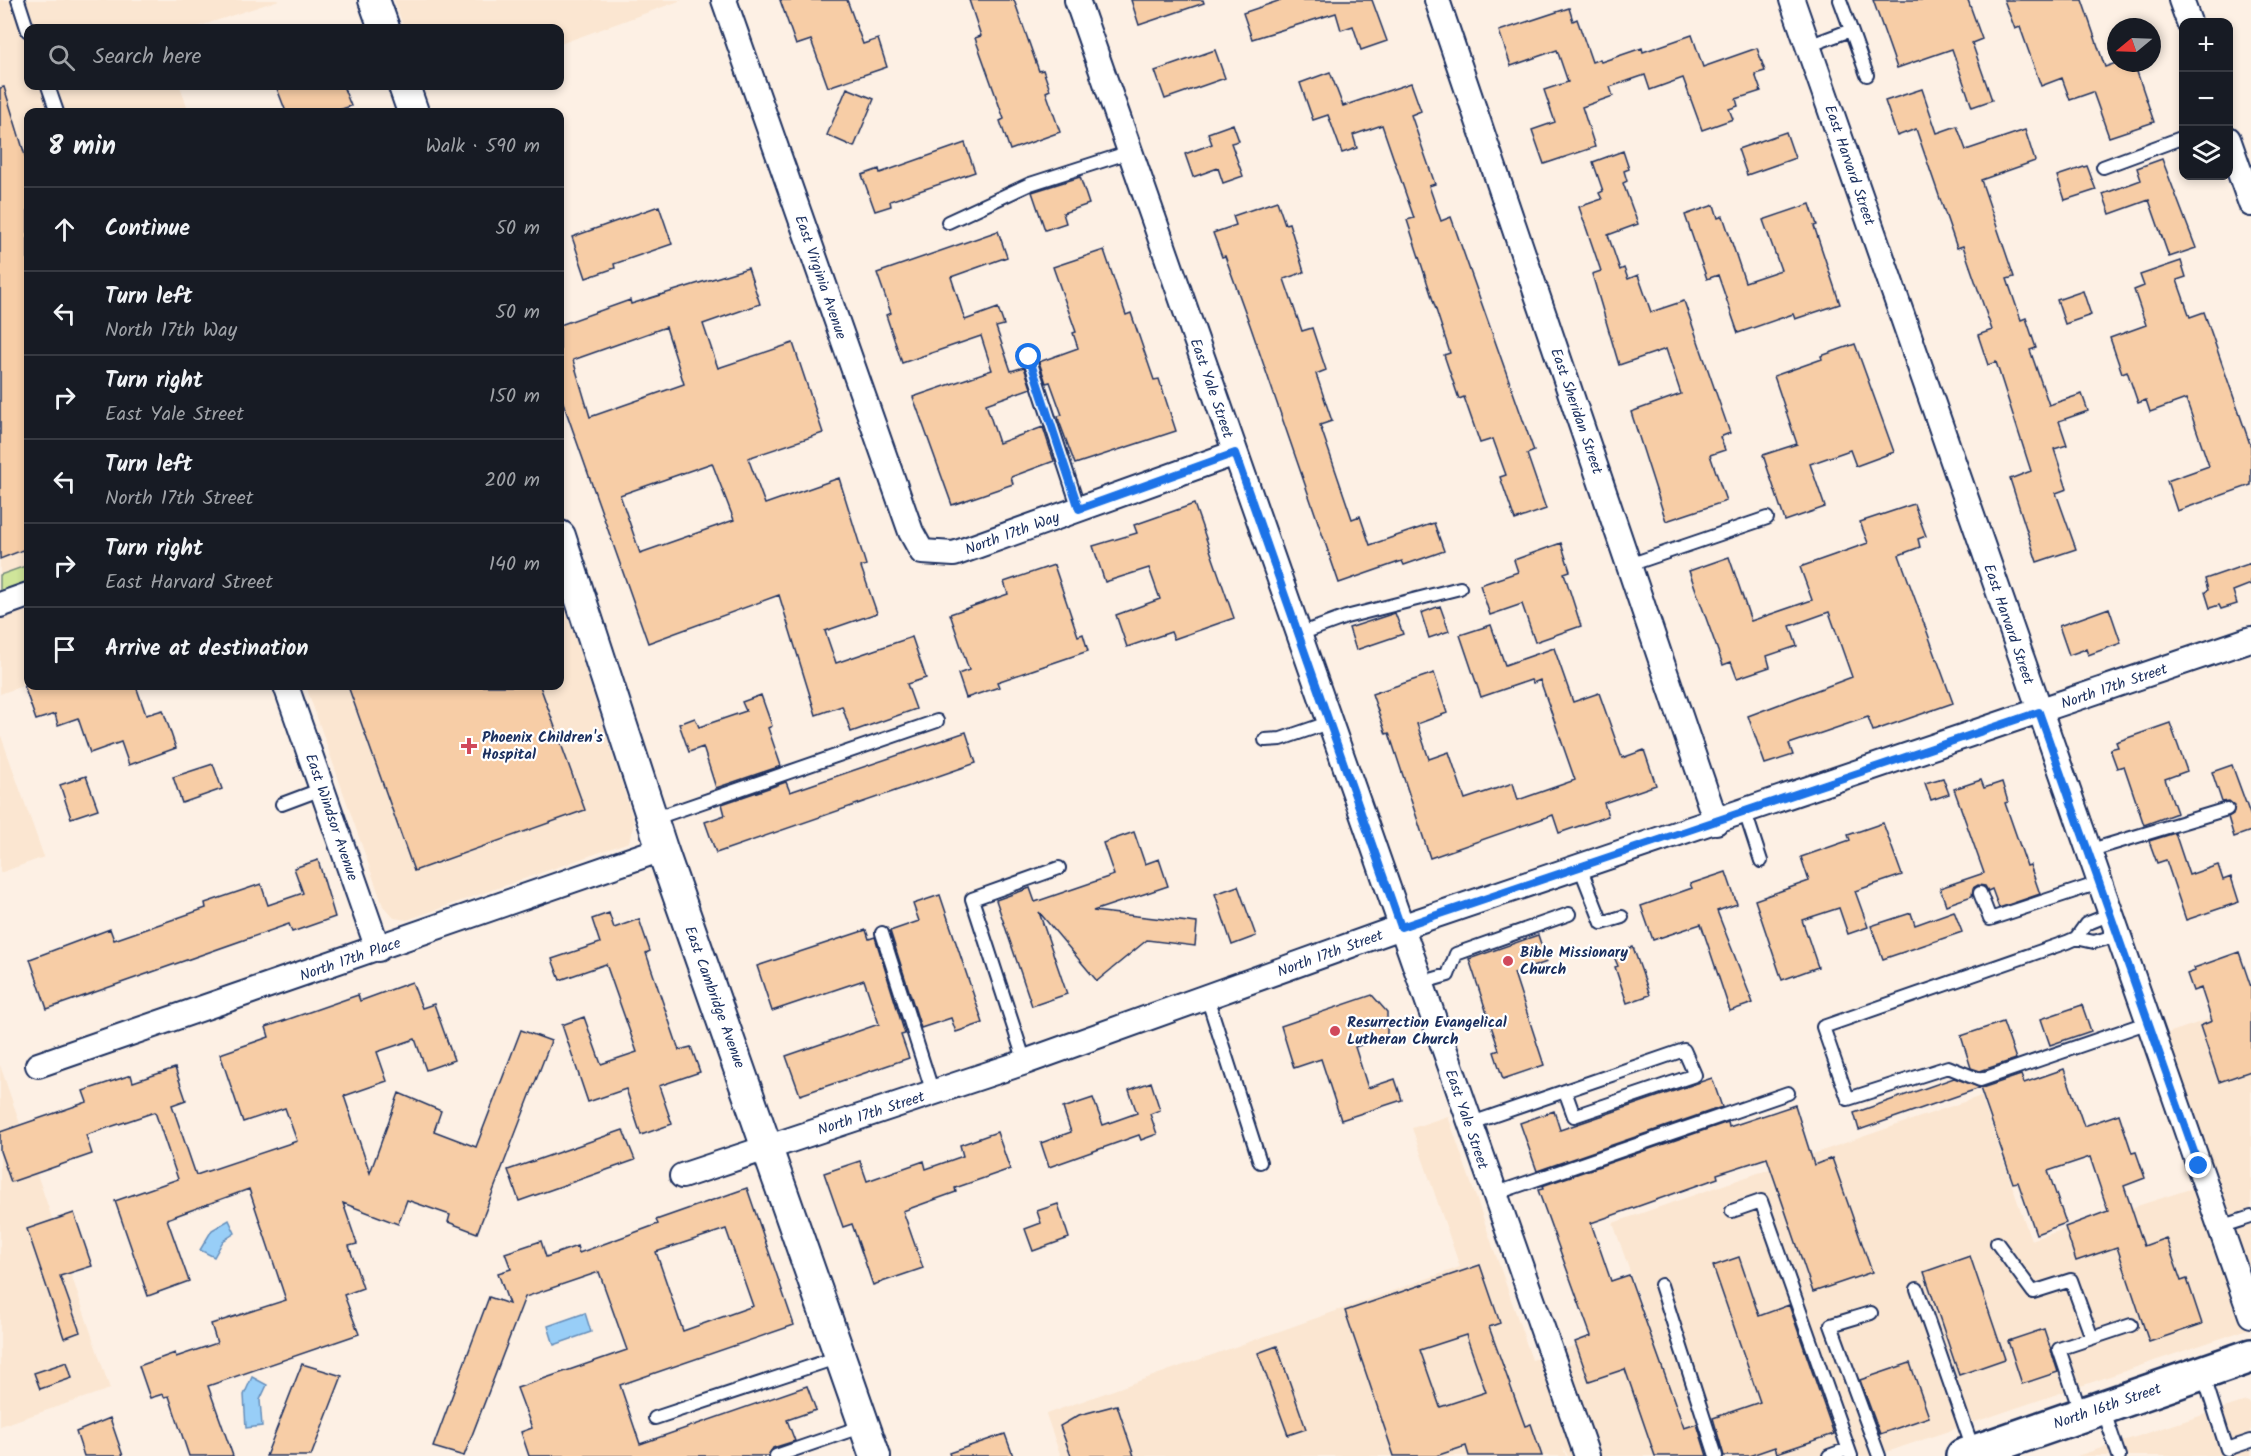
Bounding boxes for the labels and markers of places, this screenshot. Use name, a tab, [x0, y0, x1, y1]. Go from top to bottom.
place label: Phoenix Children's Hospital	[482, 726, 603, 767]
marker: Phoenix Children's Hospital	[460, 737, 478, 755]
place label: Bible Missionary Church	[1520, 941, 1628, 982]
marker: Bible Missionary Church	[1501, 954, 1515, 968]
place label: Resurrection Evangelical Lutheran Church	[1347, 1011, 1507, 1052]
marker: Resurrection Evangelical Lutheran Church	[1328, 1024, 1342, 1038]

